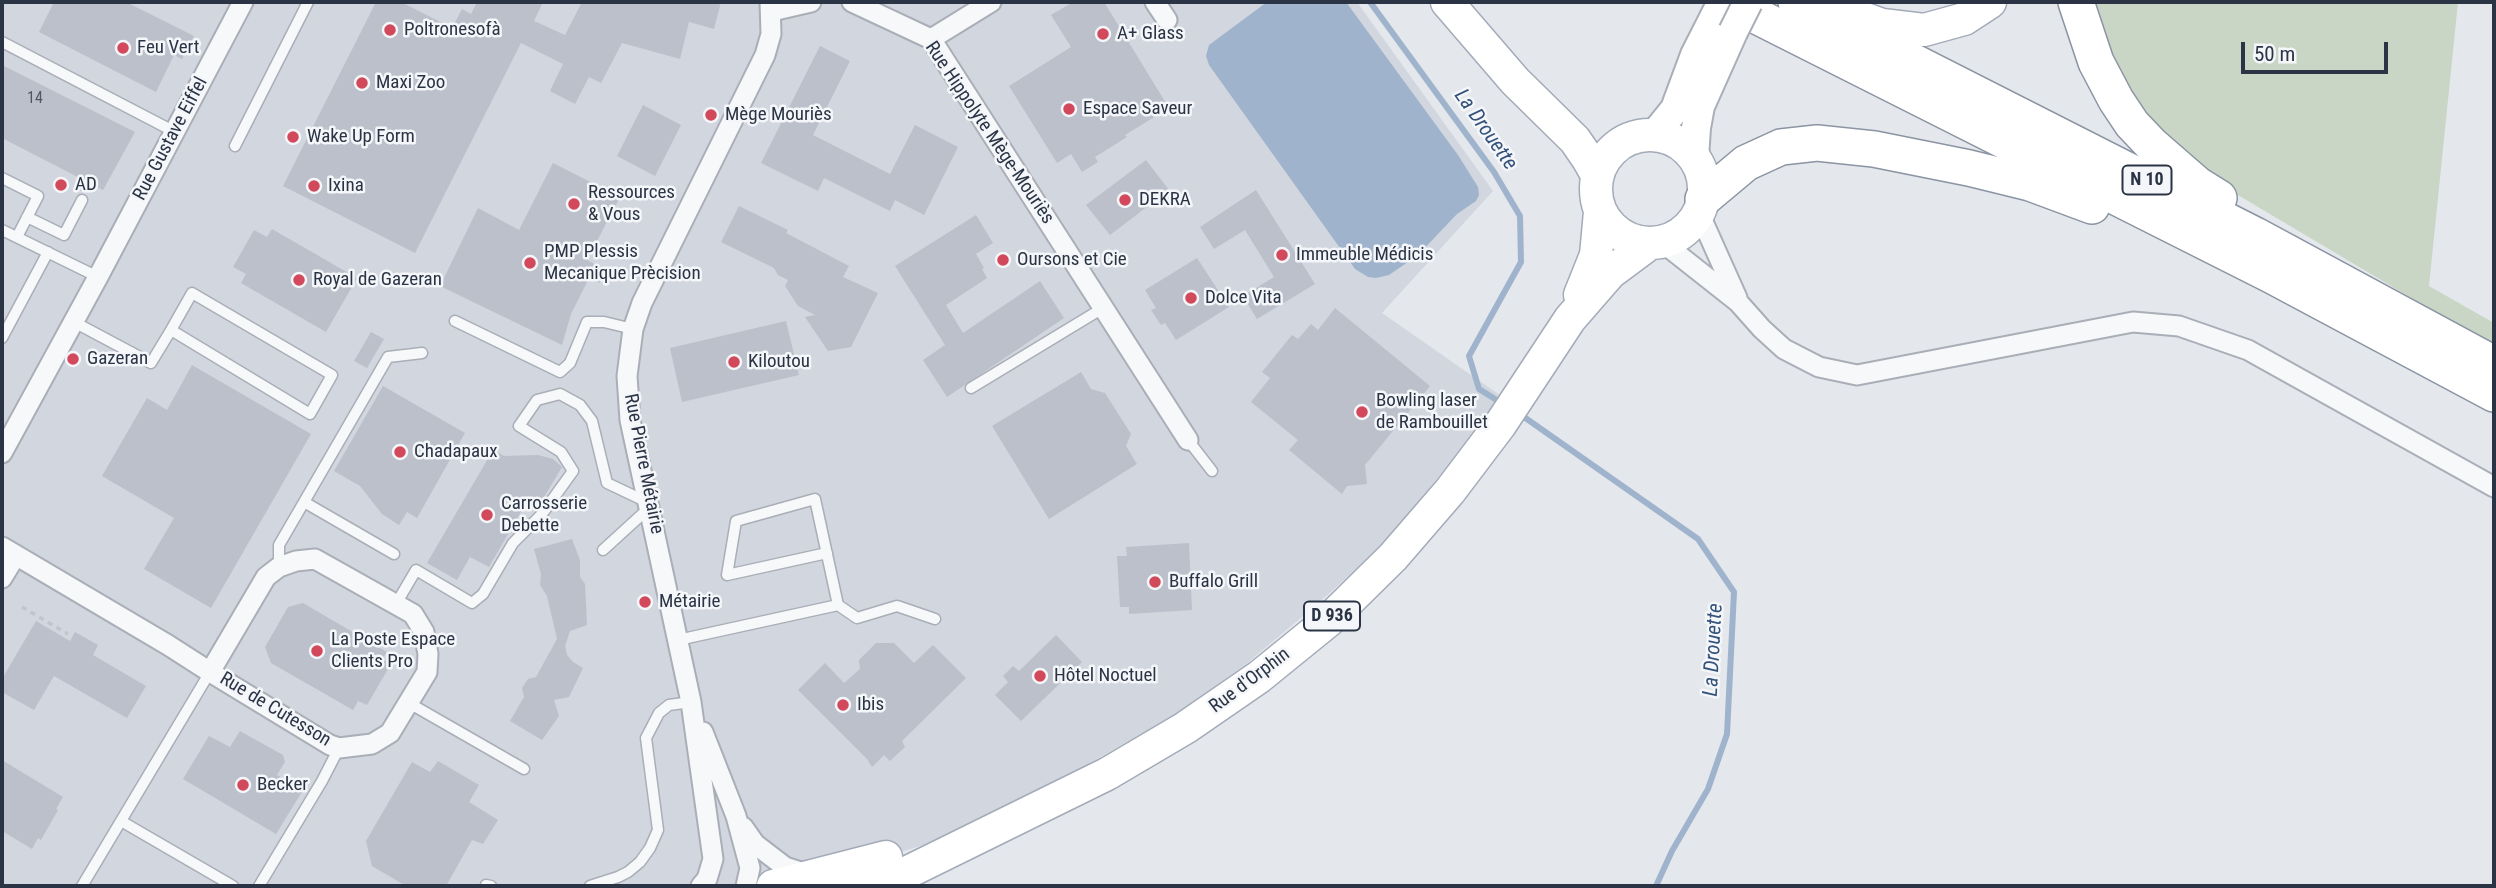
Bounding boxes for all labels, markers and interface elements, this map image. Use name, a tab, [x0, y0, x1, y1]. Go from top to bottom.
place label: Poltronesofà	[404, 19, 500, 41]
marker: Poltronesofà	[382, 22, 398, 38]
place label: A+ Glass	[1117, 23, 1184, 45]
marker: A+ Glass	[1095, 26, 1111, 42]
scale bar	[2244, 28, 2391, 72]
place label: Feu Vert	[137, 37, 199, 59]
street label: Rue Hippolyte Mège-Mouriès	[919, 37, 1059, 229]
marker: Feu Vert	[115, 40, 131, 56]
text: 50 m	[2254, 42, 2295, 66]
place label: Maxi Zoo	[376, 72, 445, 94]
street label: Rue Gustave Eiffel	[129, 73, 213, 205]
marker: Maxi Zoo	[354, 75, 370, 91]
water label: La Drouette	[1448, 85, 1522, 175]
house number: 14	[27, 89, 43, 109]
place label: Espace Saveur	[1083, 98, 1192, 120]
marker: Espace Saveur	[1061, 101, 1077, 117]
place label: Mège Mouriès	[725, 104, 832, 126]
marker: Mège Mouriès	[703, 107, 719, 123]
place label: Wake Up Form	[307, 126, 415, 148]
marker: Wake Up Form	[285, 129, 301, 145]
road number: N 10	[2122, 166, 2172, 195]
place label: AD	[75, 174, 97, 196]
place label: Ixina	[328, 175, 364, 197]
marker: AD	[53, 177, 69, 193]
marker: Ixina	[306, 178, 322, 194]
place label: Ressources & Vous	[588, 182, 675, 226]
place label: DEKRA	[1139, 189, 1191, 211]
marker: DEKRA	[1117, 192, 1133, 208]
marker: Ressources & Vous	[566, 196, 582, 212]
place label: PMP Plessis Mecanique Prècision	[544, 241, 701, 285]
place label: Immeuble Médicis	[1296, 244, 1433, 266]
marker: Immeuble Médicis	[1274, 247, 1290, 263]
place label: Oursons et Cie	[1017, 249, 1127, 271]
marker: Oursons et Cie	[995, 252, 1011, 268]
marker: PMP Plessis Mecanique Prècision	[522, 255, 538, 271]
place label: Royal de Gazeran	[313, 269, 442, 291]
marker: Royal de Gazeran	[291, 272, 307, 288]
place label: Dolce Vita	[1205, 287, 1282, 309]
marker: Dolce Vita	[1183, 290, 1199, 306]
place label: Gazeran	[87, 348, 148, 370]
marker: Gazeran	[65, 351, 81, 367]
place label: Kiloutou	[748, 351, 810, 373]
marker: Kiloutou	[726, 354, 742, 370]
place label: Bowling laser de Rambouillet	[1376, 390, 1488, 434]
street label: Rue Pierre Métairie	[618, 392, 668, 536]
marker: Bowling laser de Rambouillet	[1354, 404, 1370, 420]
place label: Chadapaux	[414, 441, 498, 463]
marker: Chadapaux	[392, 444, 408, 460]
place label: Carrosserie Debette	[501, 493, 587, 537]
marker: Carrosserie Debette	[479, 507, 495, 523]
place label: Buffalo Grill	[1169, 571, 1258, 593]
marker: Buffalo Grill	[1147, 574, 1163, 590]
place label: Métairie	[659, 591, 720, 613]
marker: Métairie	[637, 594, 653, 610]
road number: D 936	[1304, 602, 1360, 630]
water label: La Drouette	[1699, 603, 1729, 697]
place label: La Poste Espace Clients Pro	[331, 629, 455, 673]
marker: La Poste Espace Clients Pro	[309, 643, 325, 659]
street label: Rue d'Orphin	[1205, 643, 1295, 719]
place label: Hôtel Noctuel	[1054, 665, 1157, 687]
street label: Rue de Cutesson	[215, 668, 335, 752]
marker: Hôtel Noctuel	[1032, 668, 1048, 684]
place label: Ibis	[857, 694, 884, 716]
marker: Ibis	[835, 697, 851, 713]
place label: Becker	[257, 774, 308, 796]
marker: Becker	[235, 777, 251, 793]

